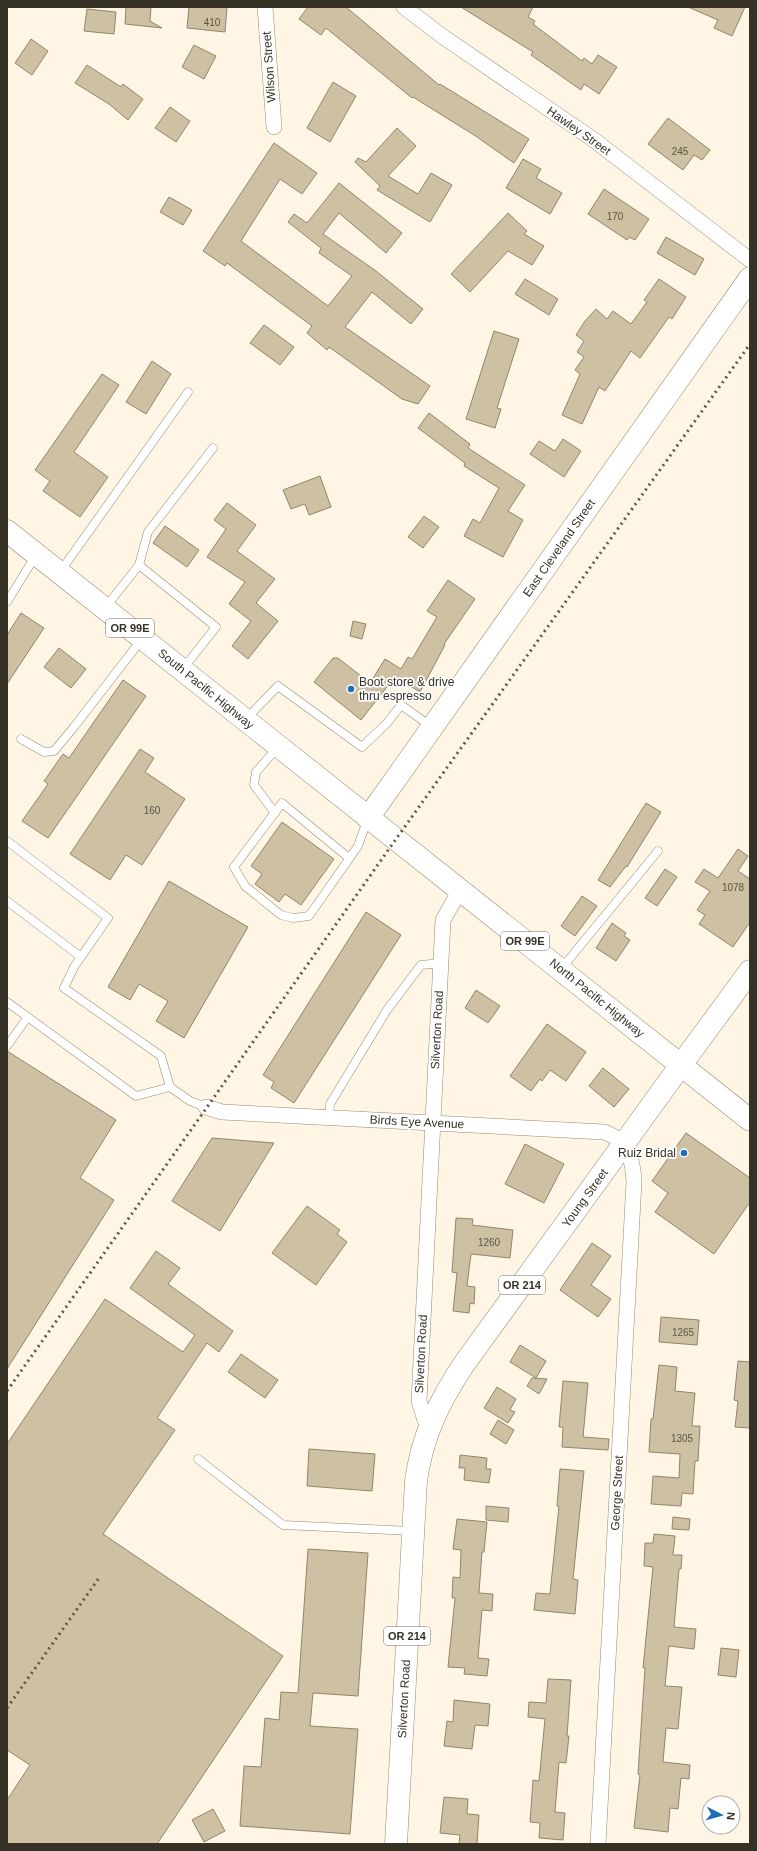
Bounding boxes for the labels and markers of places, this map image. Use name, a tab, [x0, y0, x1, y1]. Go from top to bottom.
place label: Boot store & drive thru espresso	[359, 675, 455, 703]
marker: Boot store & drive thru espresso	[346, 684, 356, 694]
place label: Ruiz Bridal	[618, 1146, 676, 1160]
marker: Ruiz Bridal	[679, 1148, 689, 1158]

